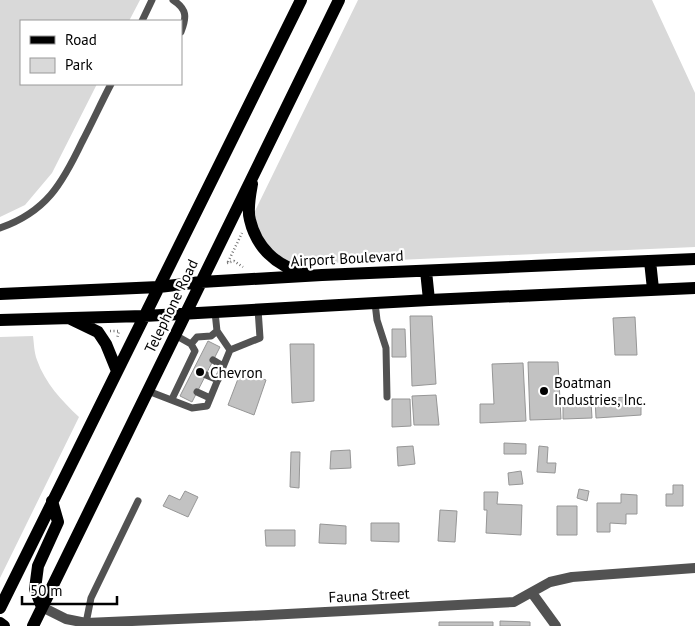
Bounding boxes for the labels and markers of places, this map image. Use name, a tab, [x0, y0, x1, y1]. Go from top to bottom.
place label: Chevron	[210, 363, 263, 382]
marker: Chevron	[194, 366, 206, 378]
place label: Boatman Industries, Inc.	[554, 373, 646, 409]
marker: Boatman Industries, Inc.	[538, 385, 550, 397]

